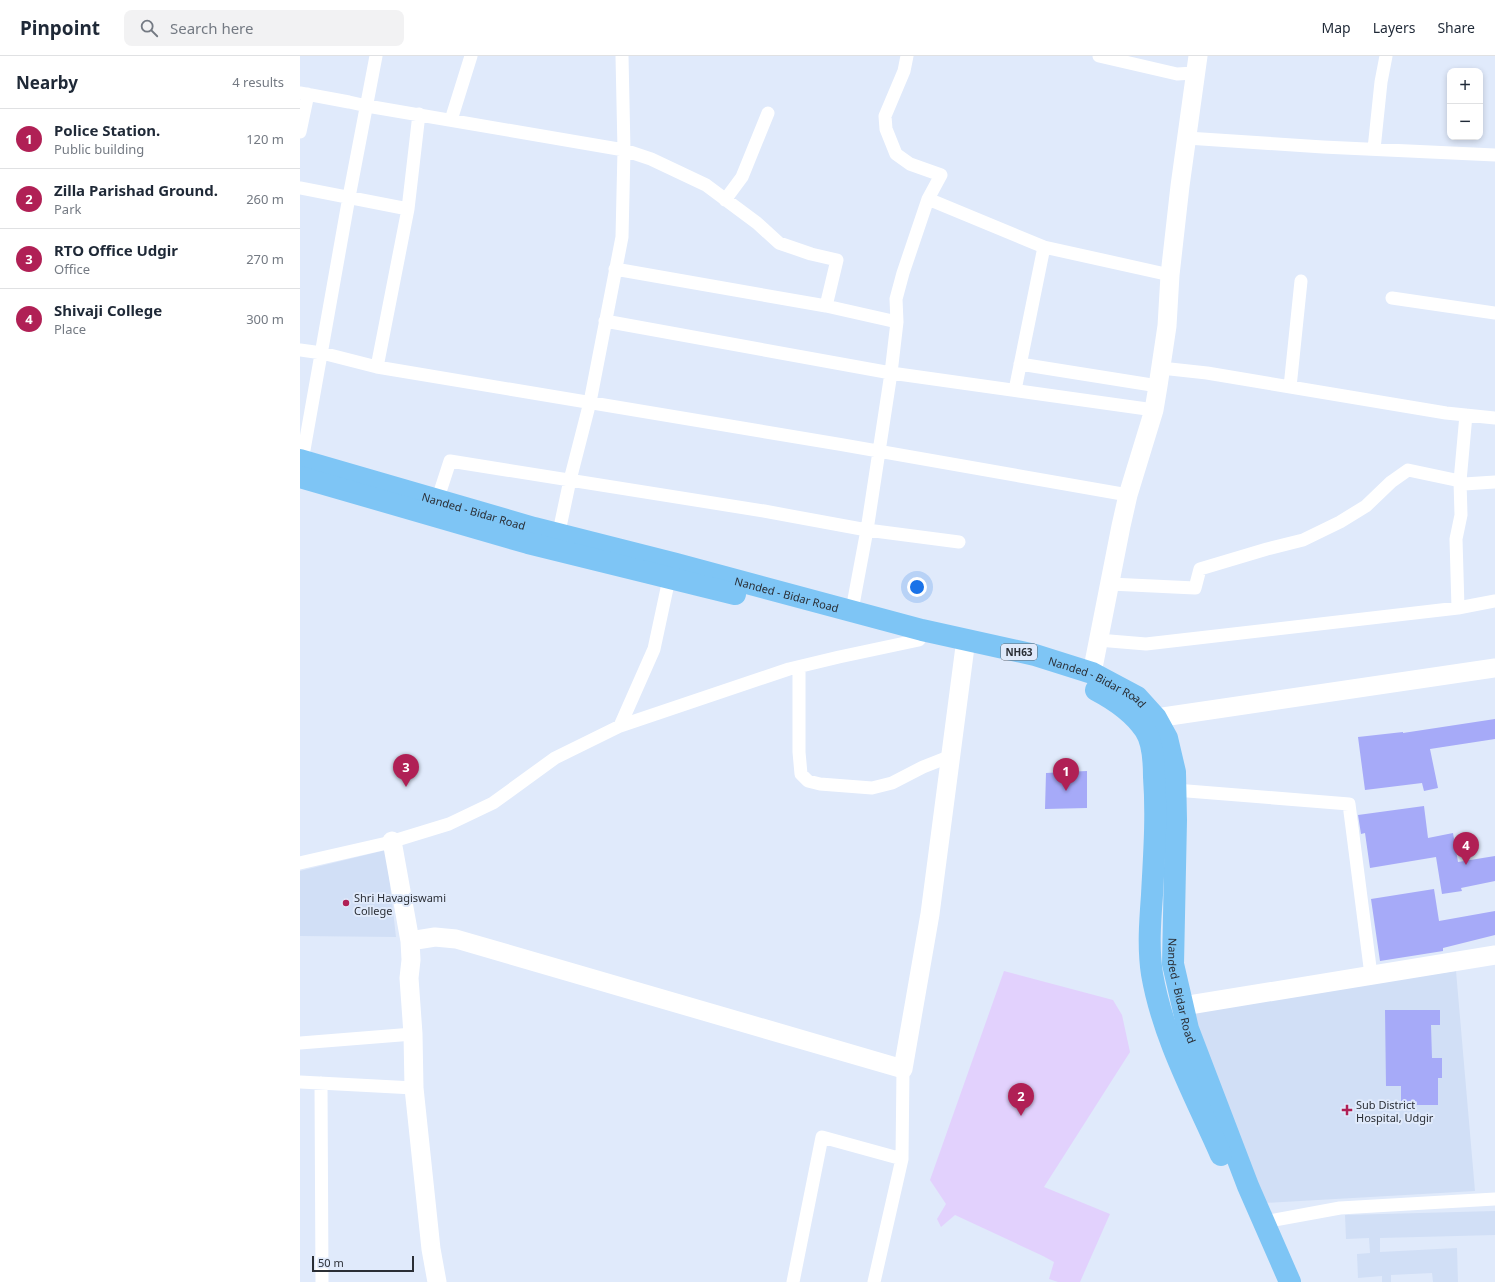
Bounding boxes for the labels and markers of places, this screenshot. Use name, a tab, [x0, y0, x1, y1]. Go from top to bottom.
pin: 3	[393, 754, 419, 787]
pin: 1	[1053, 758, 1079, 791]
pin: 4	[1453, 832, 1479, 865]
place label: Shri Havagiswami College	[354, 890, 446, 918]
marker: Shri Havagiswami College	[341, 898, 351, 908]
pin: 2	[1008, 1083, 1034, 1116]
place label: Sub District Hospital, Udgir	[1356, 1097, 1434, 1125]
marker: Sub District Hospital, Udgir	[1341, 1104, 1353, 1116]

